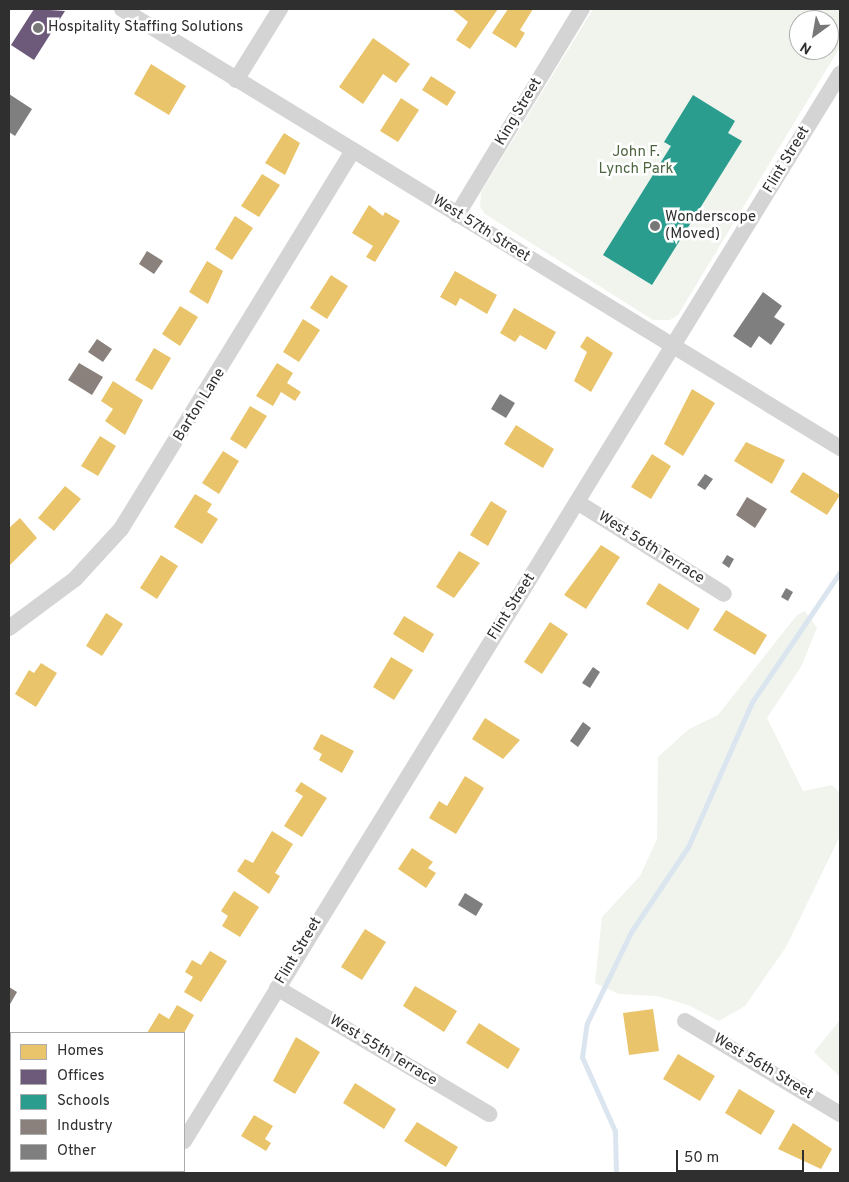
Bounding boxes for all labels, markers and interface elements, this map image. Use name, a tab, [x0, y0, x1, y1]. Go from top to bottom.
north arrow	[789, 10, 839, 60]
place label: Hospitality Staffing Solutions	[48, 19, 243, 37]
marker: Hospitality Staffing Solutions	[32, 22, 44, 34]
text: N	[798, 37, 815, 57]
street label: King Street	[492, 75, 546, 149]
street label: Flint Street	[760, 123, 814, 197]
park label: John F. Lynch Park	[599, 143, 673, 178]
street label: West 57th Street	[429, 192, 533, 266]
place label: Wonderscope (Moved)	[665, 208, 756, 243]
marker: Wonderscope (Moved)	[649, 220, 661, 232]
street label: Barton Lane	[170, 365, 230, 445]
street label: West 56th Terrace	[594, 508, 708, 588]
street label: Flint Street	[485, 570, 539, 644]
street label: Flint Street	[272, 914, 326, 988]
street label: West 55th Terrace	[326, 1012, 440, 1090]
street label: West 56th Street	[710, 1030, 816, 1104]
legend	[10, 1032, 185, 1172]
text: Homes	[57, 1042, 104, 1061]
text: Offices	[57, 1067, 104, 1086]
text: Schools	[57, 1092, 110, 1111]
text: Industry	[57, 1117, 113, 1136]
scale bar	[679, 1140, 806, 1172]
text: Other	[57, 1142, 96, 1161]
text: 50 m	[684, 1149, 719, 1168]

